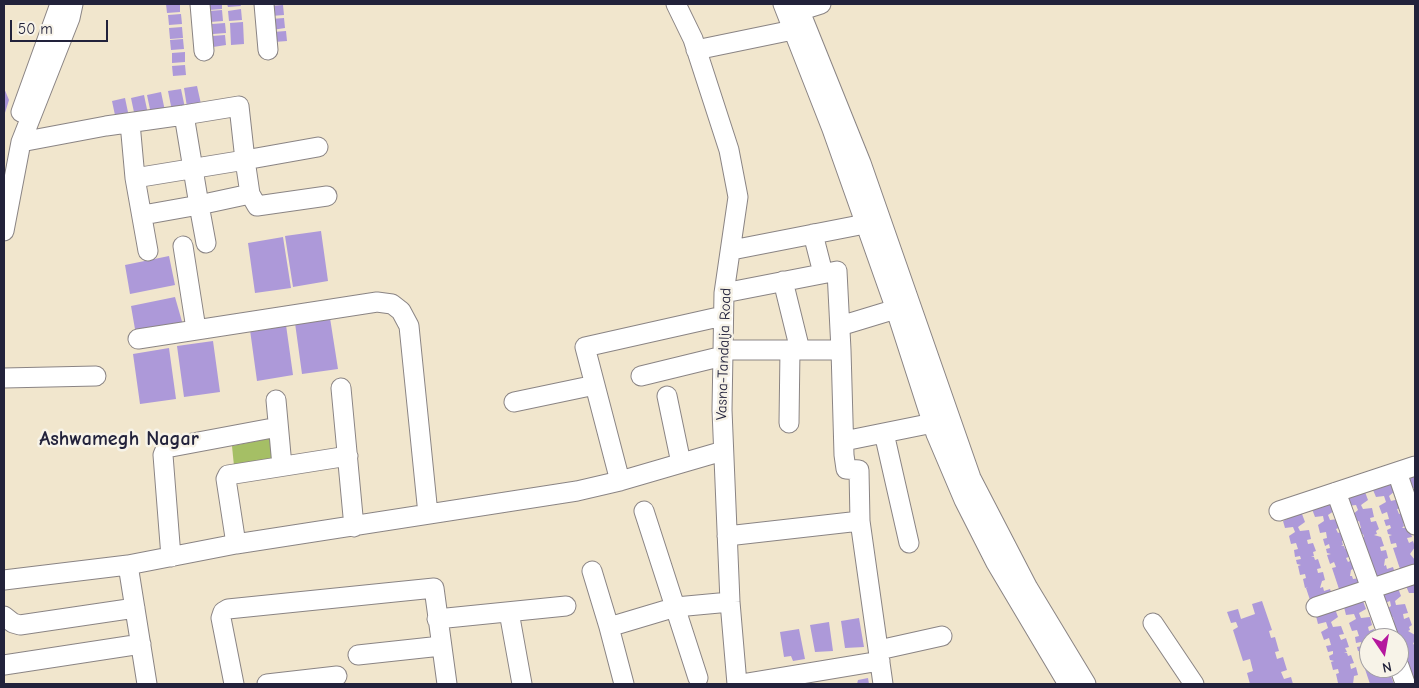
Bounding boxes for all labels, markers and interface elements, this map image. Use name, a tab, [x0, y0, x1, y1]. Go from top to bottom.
scale bar	[12, 10, 110, 42]
text: 50 m	[18, 20, 53, 38]
street label: Vasna-Tandalja Road	[713, 288, 735, 420]
district label: Ashwamegh Nagar	[39, 427, 199, 451]
north arrow	[1359, 628, 1409, 678]
text: N	[1381, 658, 1393, 676]

